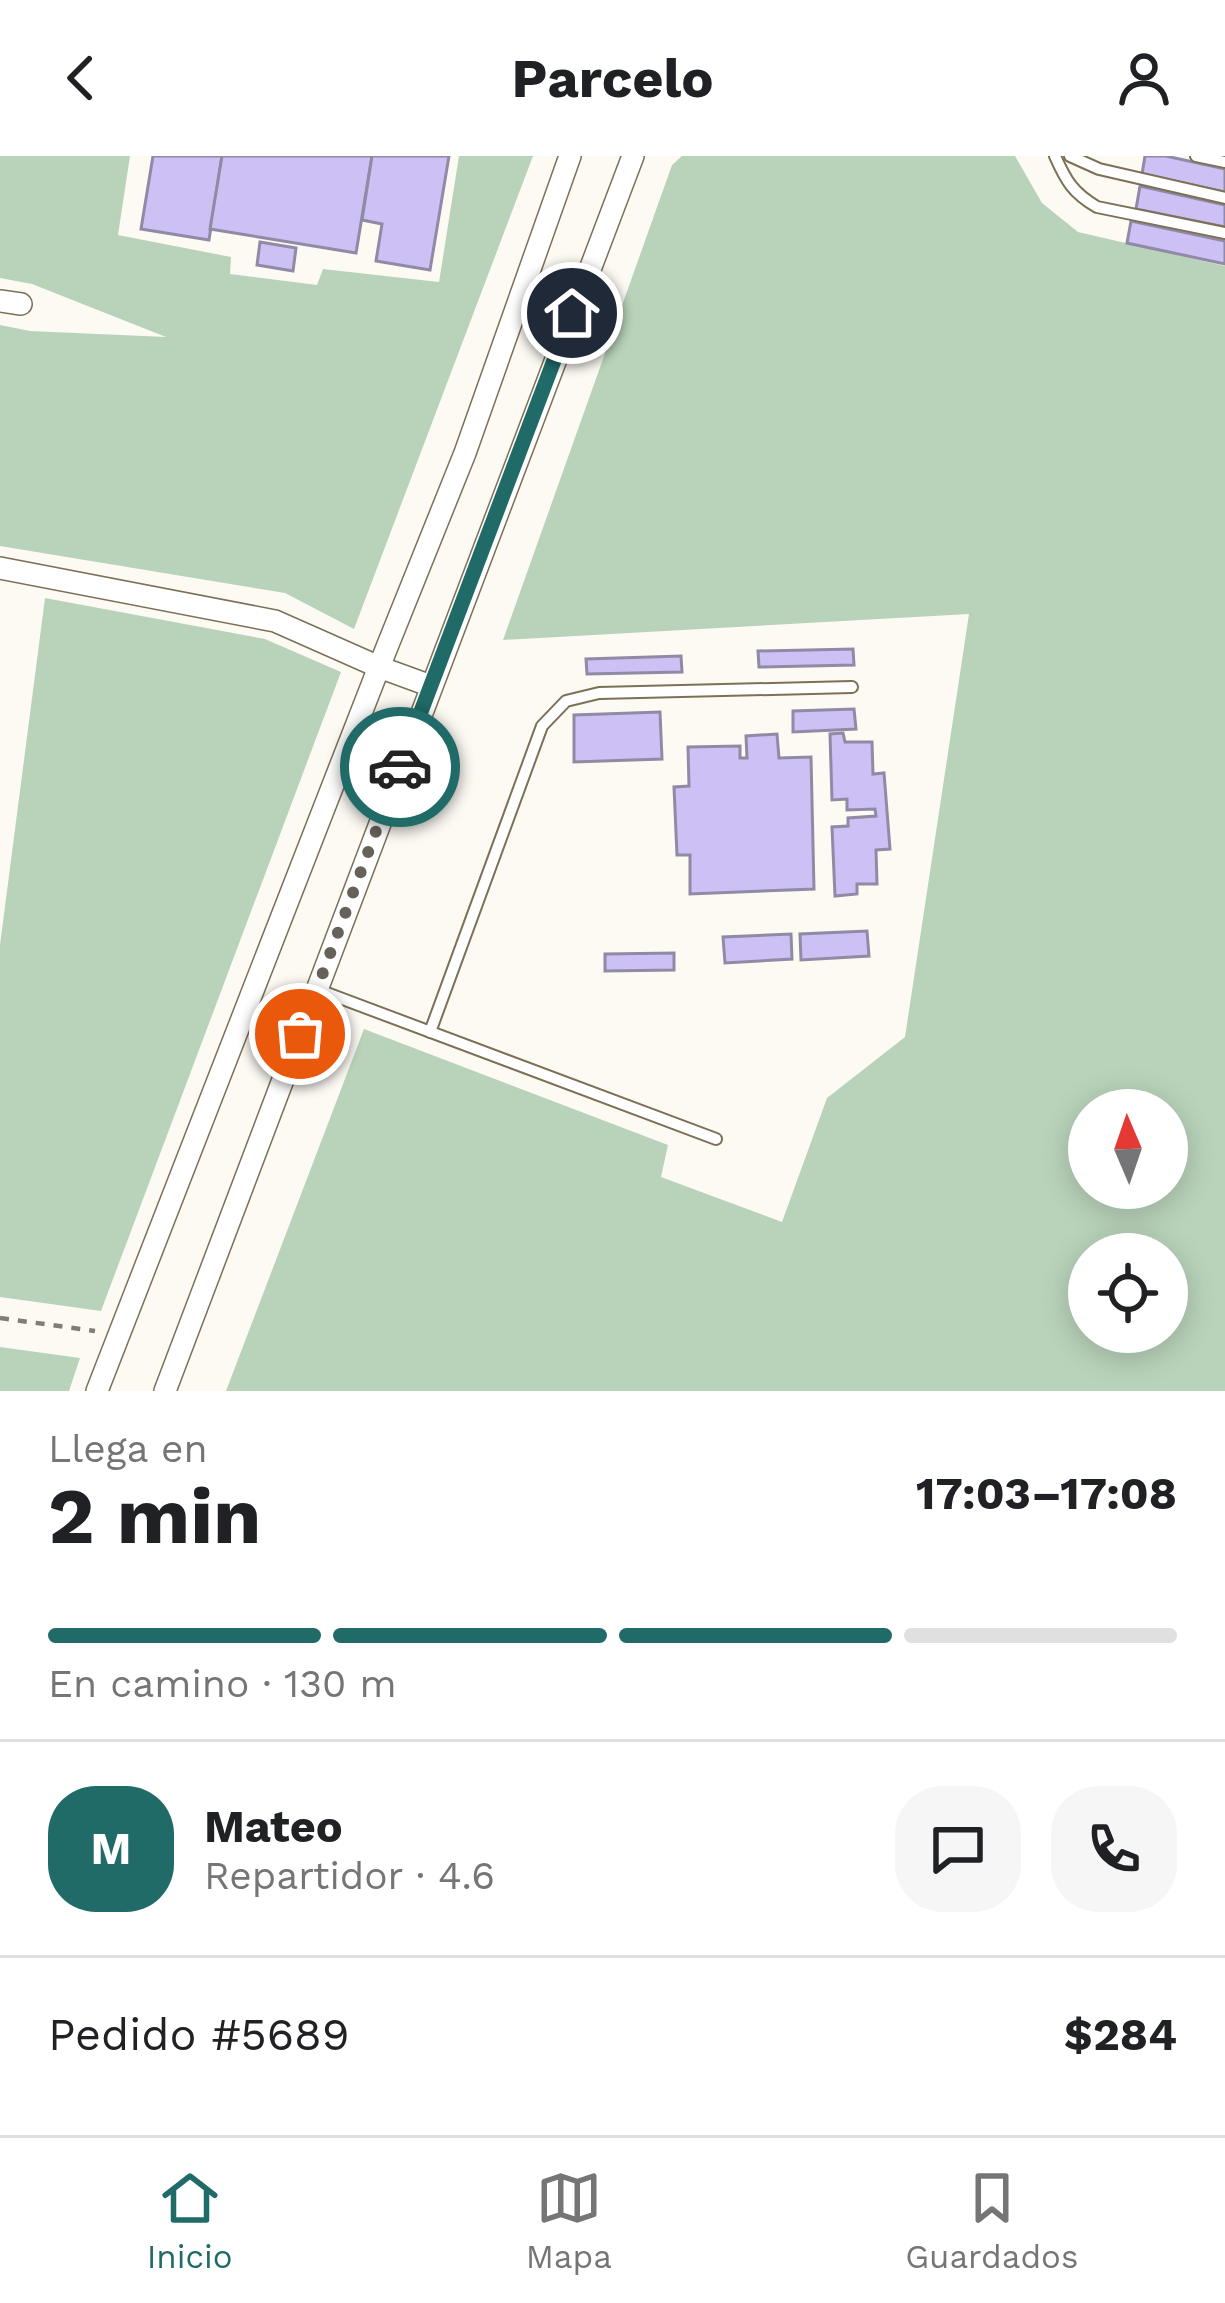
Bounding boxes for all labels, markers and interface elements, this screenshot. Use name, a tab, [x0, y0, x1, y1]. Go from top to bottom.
icon: back	[48, 45, 114, 111]
icon: person	[1111, 45, 1177, 111]
text: Parcelo	[511, 47, 714, 110]
pin	[521, 262, 623, 364]
icon: home	[539, 280, 605, 346]
courier	[340, 707, 460, 827]
icon: car	[367, 734, 433, 800]
pin	[249, 983, 351, 1085]
icon: bag	[267, 1001, 333, 1067]
north arrow	[1068, 1089, 1188, 1209]
map controls	[1068, 1089, 1188, 1353]
button: locate	[1068, 1233, 1188, 1353]
text: Llega en	[48, 1426, 208, 1471]
text: 17:03–17:08	[916, 1467, 1177, 1520]
text: 2 min	[48, 1470, 261, 1562]
text: En camino · 130 m	[48, 1661, 397, 1706]
button: chat	[895, 1786, 1021, 1912]
button: phone	[1051, 1786, 1177, 1912]
text: Mateo	[204, 1800, 343, 1853]
text: M	[91, 1822, 131, 1875]
text: Repartidor · 4.6	[204, 1853, 495, 1898]
text: Pedido #5689	[48, 2008, 350, 2061]
text: $284	[1064, 2008, 1177, 2061]
tab: Inicio	[147, 2165, 233, 2276]
tab: Mapa	[526, 2165, 612, 2276]
tab: Guardados	[905, 2165, 1078, 2276]

